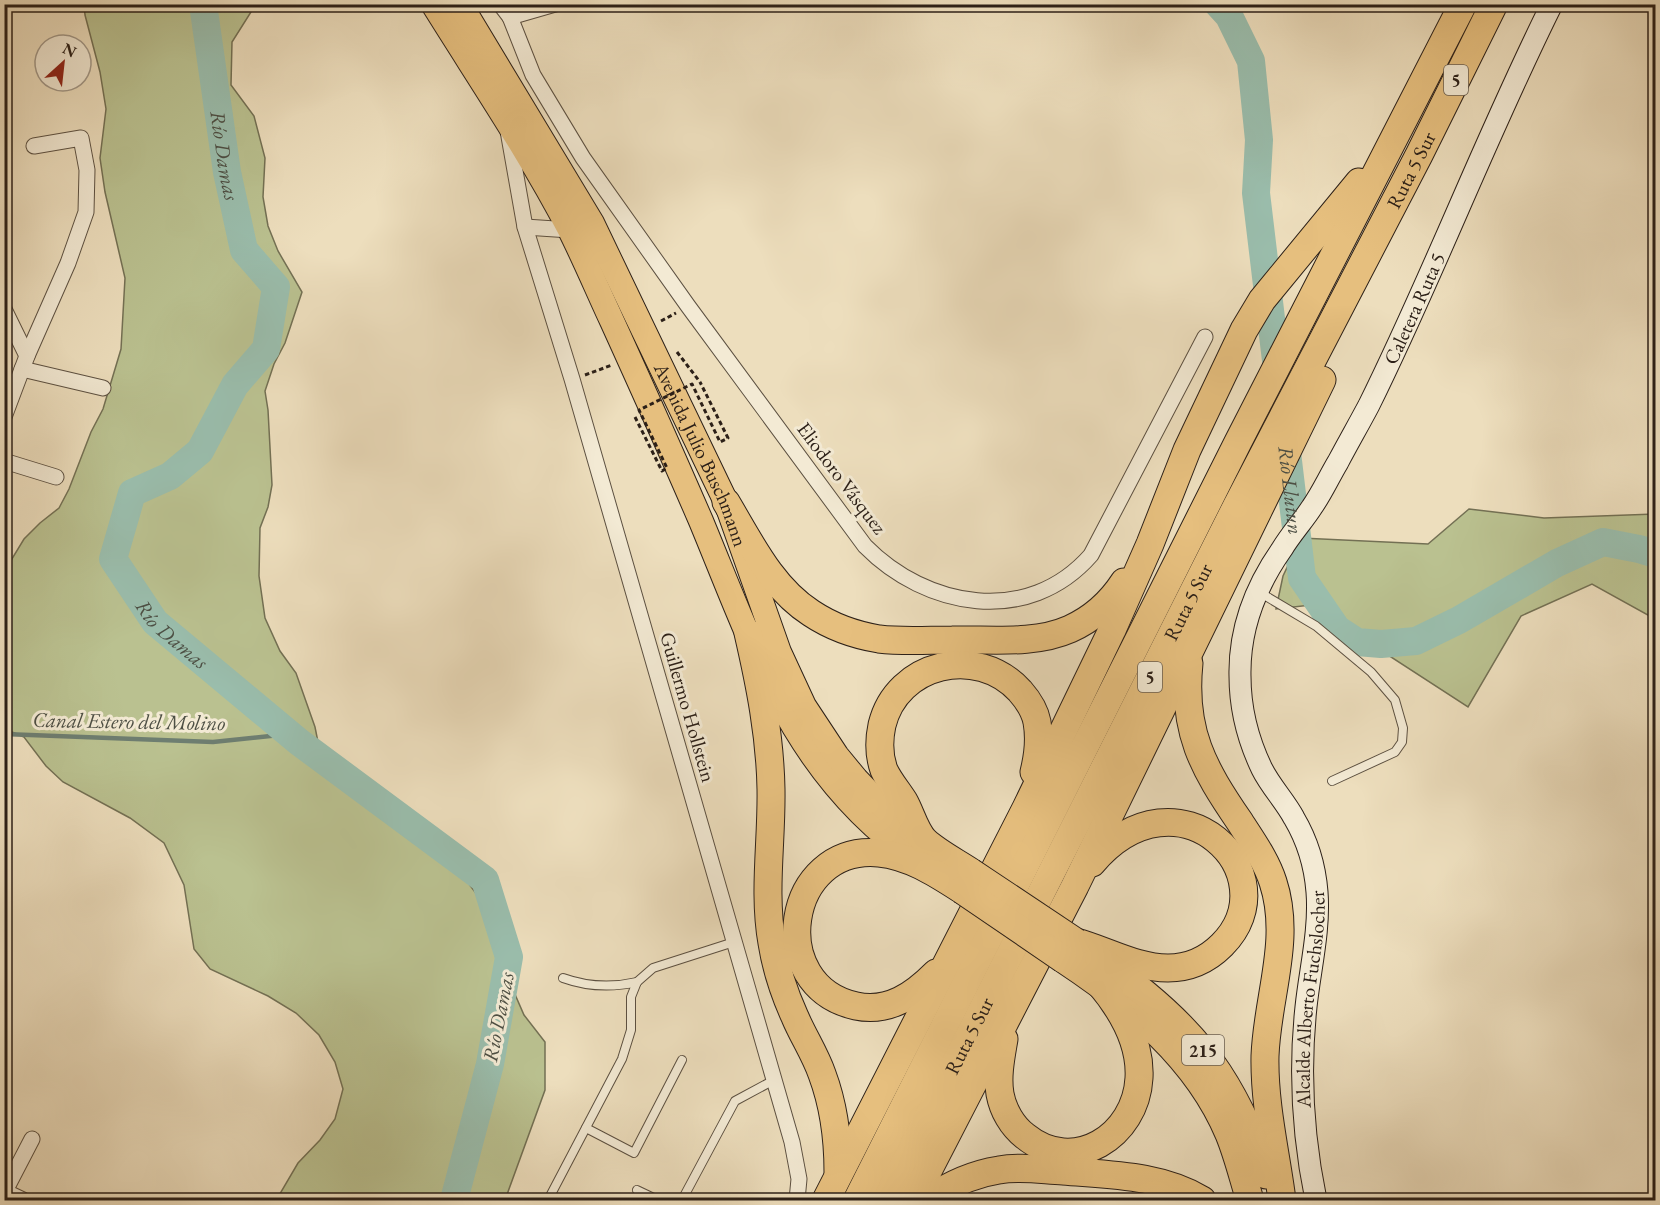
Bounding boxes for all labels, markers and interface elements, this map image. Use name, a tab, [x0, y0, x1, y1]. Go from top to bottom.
north arrow	[33, 33, 93, 93]
text: N	[59, 38, 80, 62]
road number: 5	[1444, 65, 1468, 95]
water label: Río Damas	[205, 109, 246, 203]
street label: Ruta 5 Sur	[1380, 127, 1442, 213]
street label: Caletera Ruta 5	[1378, 248, 1451, 369]
street label: Avenida Julio Buschmann	[648, 358, 754, 550]
street label: Eliodoro Vásquez	[791, 417, 893, 540]
water label: Río Llutun	[1273, 444, 1310, 536]
street label: Ruta 5 Sur	[1158, 559, 1219, 645]
water label: Río Damas	[130, 594, 214, 675]
street label: Guillermo Hollstein	[654, 629, 722, 785]
road number: 5	[1138, 662, 1162, 692]
water label: Canal Estero del Molino	[32, 706, 226, 736]
street label: Alcalde Alberto Fuchslocher	[1290, 889, 1331, 1110]
water label: Río Damas	[476, 970, 520, 1064]
street label: Ruta 5 Sur	[939, 992, 999, 1079]
road number: 215	[1182, 1035, 1224, 1065]

